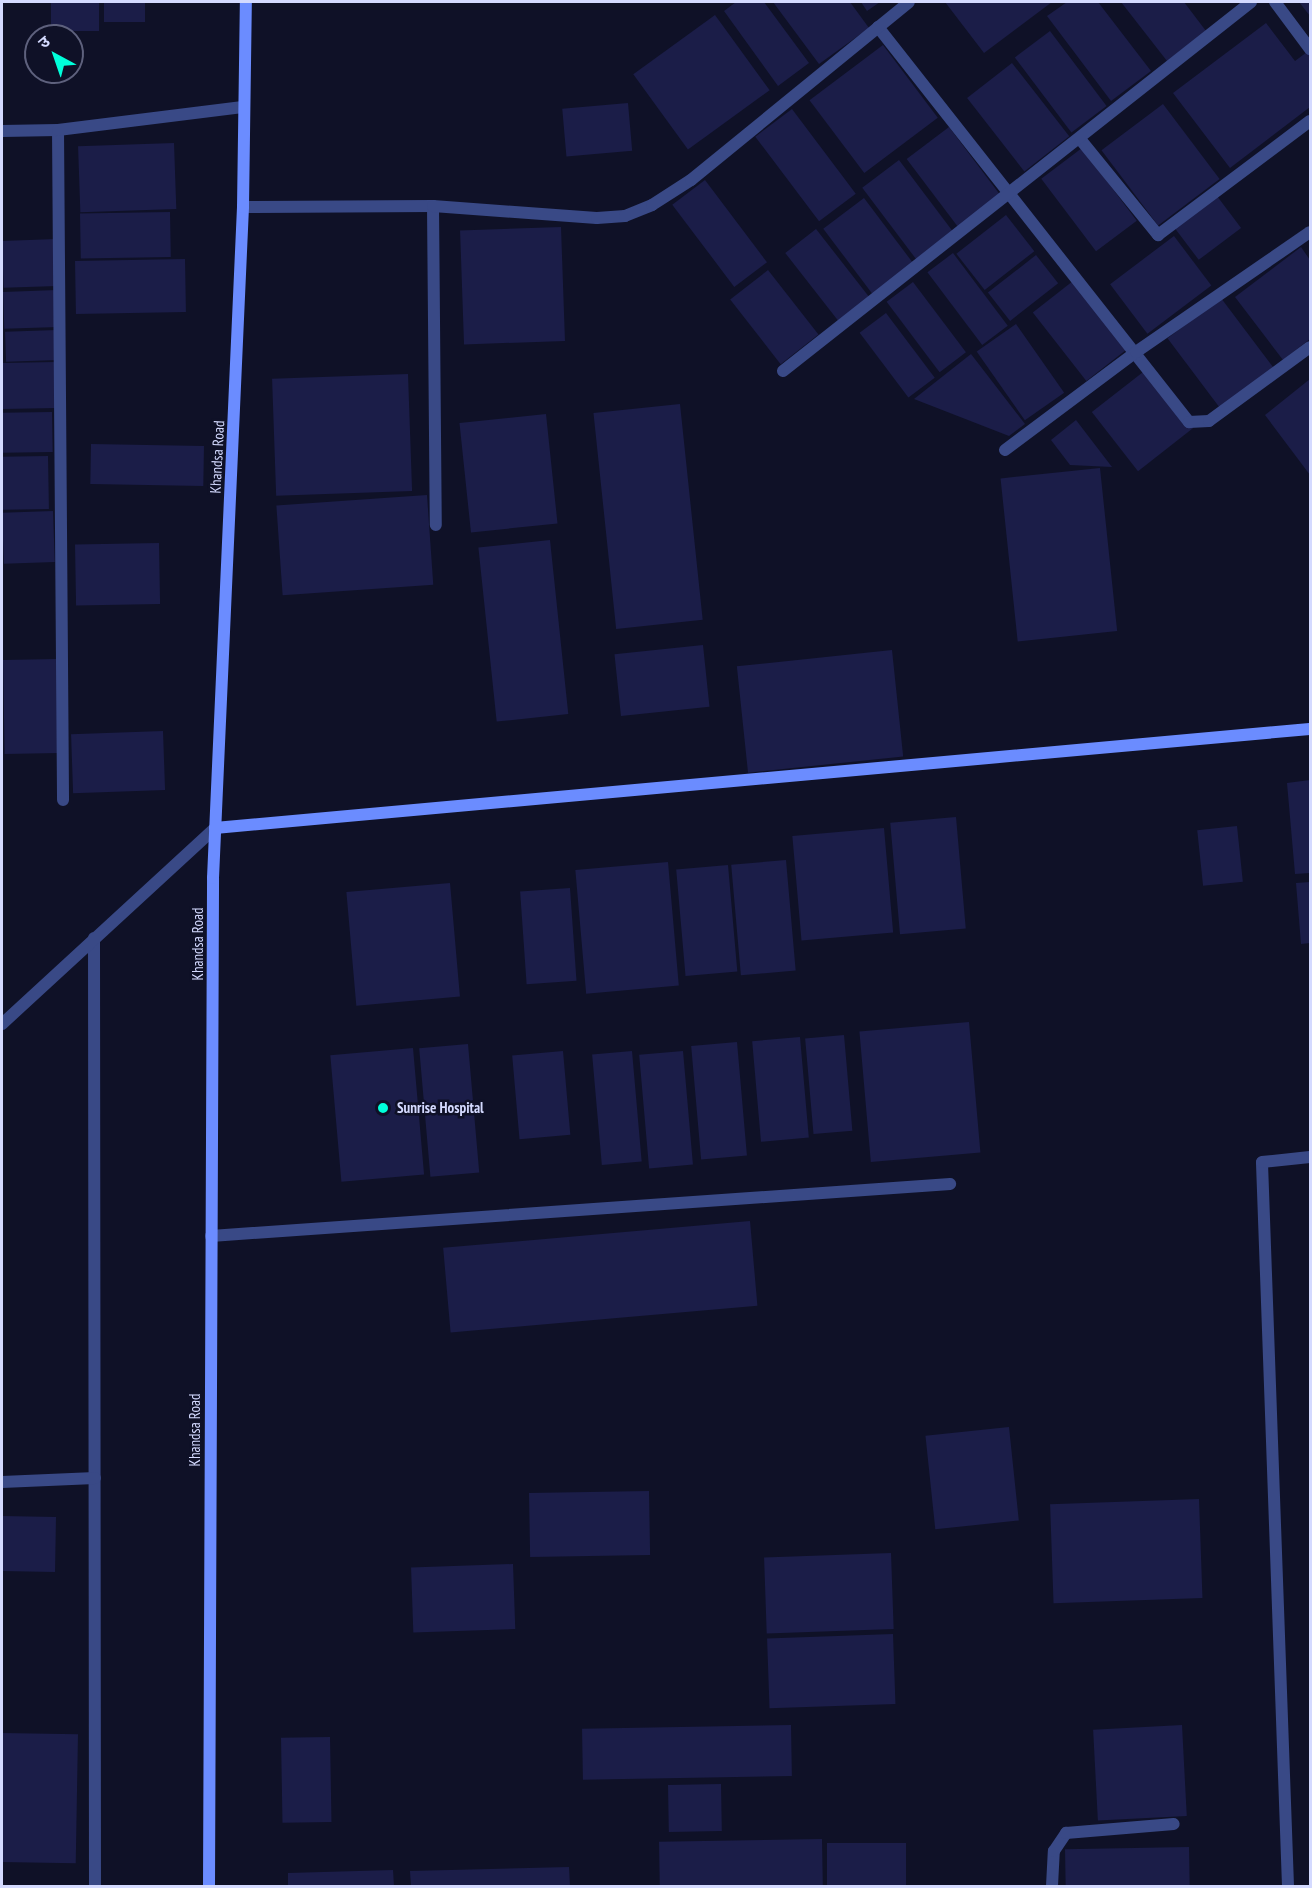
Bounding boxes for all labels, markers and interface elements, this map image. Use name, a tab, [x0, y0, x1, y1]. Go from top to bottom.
north arrow	[24, 24, 84, 84]
text: उ	[34, 31, 54, 52]
street label: Khandsa Road	[206, 420, 228, 494]
street label: Khandsa Road	[189, 908, 207, 980]
marker: Sunrise Hospital	[374, 1099, 392, 1117]
place label: Sunrise Hospital	[397, 1099, 484, 1117]
street label: Khandsa Road	[186, 1394, 204, 1466]

